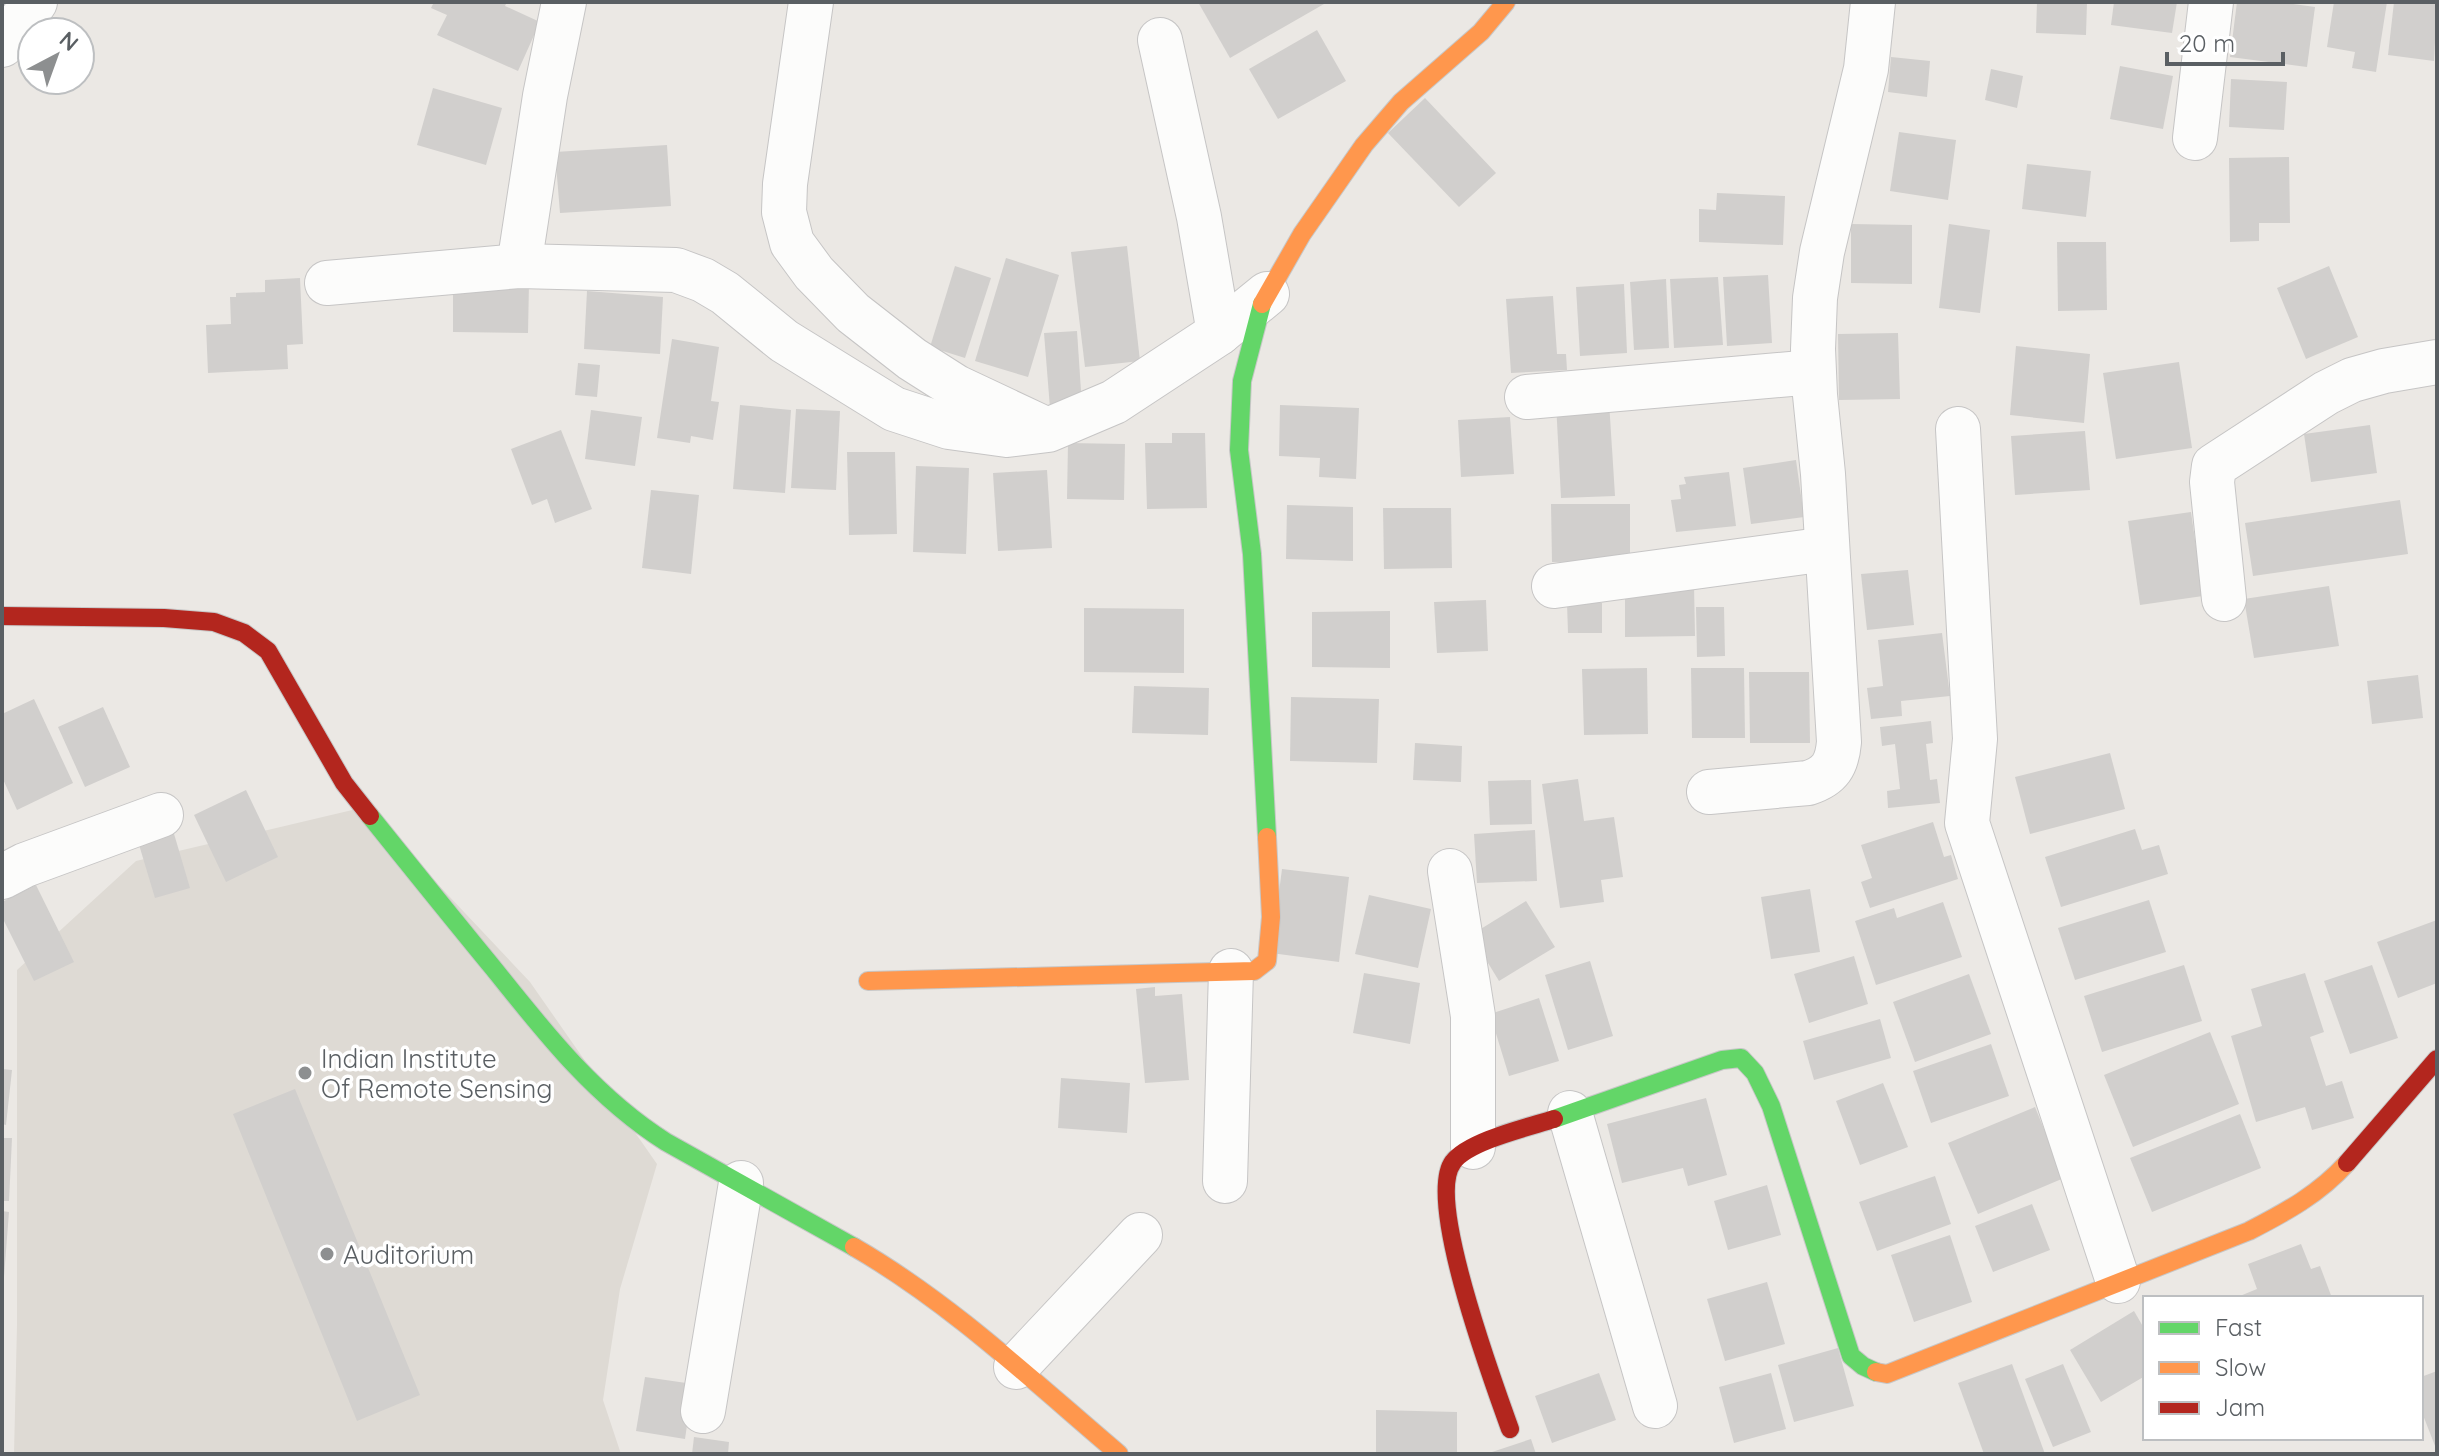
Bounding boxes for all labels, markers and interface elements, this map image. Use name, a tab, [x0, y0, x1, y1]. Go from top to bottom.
north arrow	[16, 16, 96, 96]
scale bar	[2167, 16, 2283, 66]
text: N	[54, 25, 84, 57]
text: 20 m	[2179, 28, 2235, 58]
place label: Indian Institute Of Remote Sensing	[321, 1042, 553, 1105]
marker: Indian Institute Of Remote Sensing	[296, 1064, 314, 1082]
place label: Auditorium	[343, 1238, 474, 1271]
marker: Auditorium	[318, 1245, 336, 1263]
legend	[2143, 1296, 2423, 1440]
text: Fast	[2215, 1312, 2262, 1342]
text: Slow	[2215, 1352, 2266, 1382]
text: Jam	[2215, 1392, 2265, 1422]

